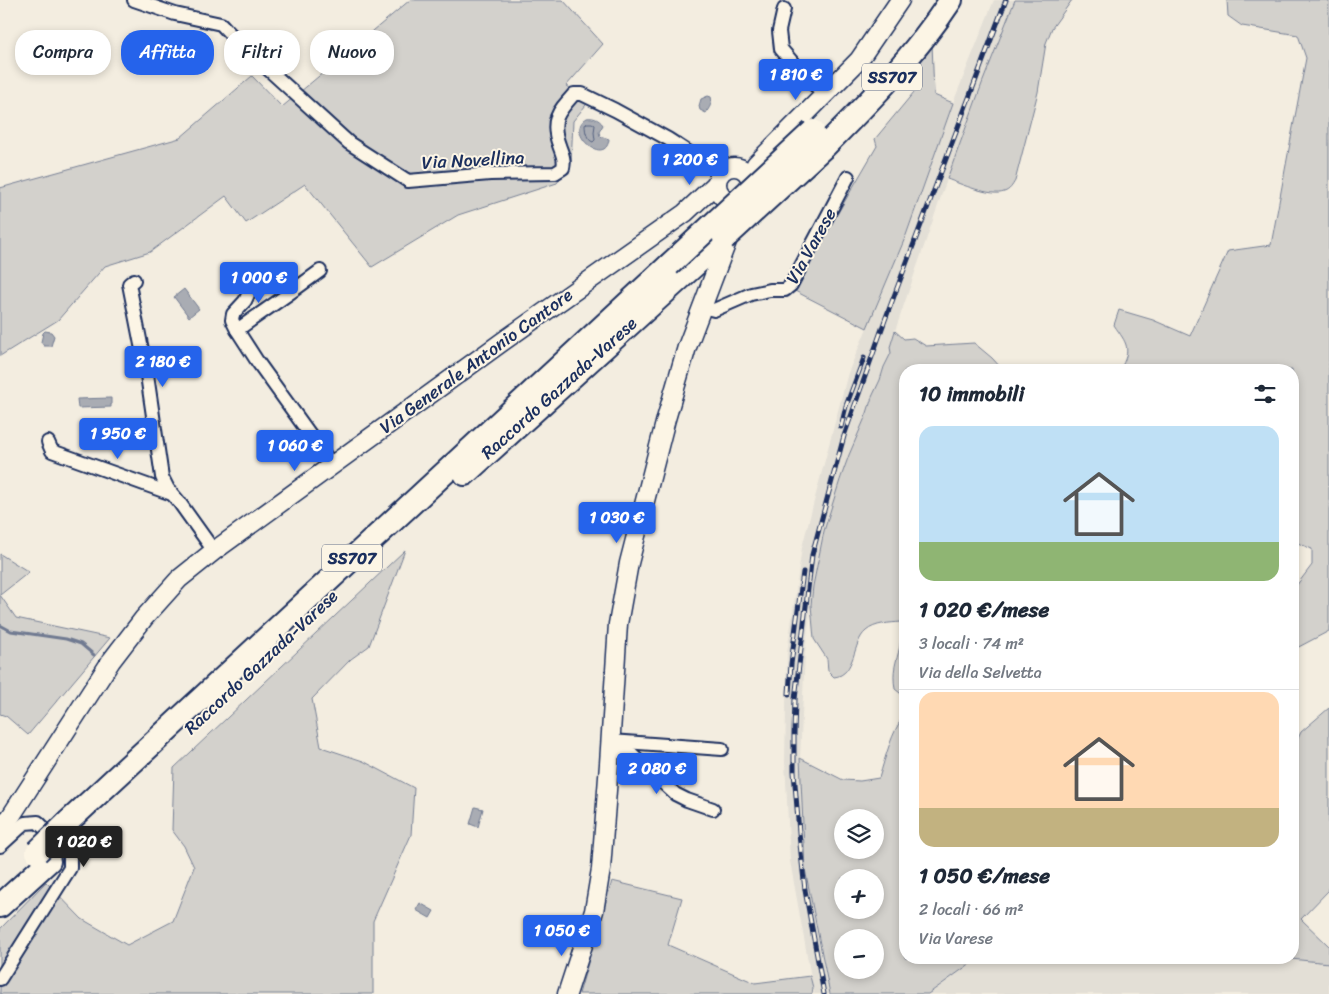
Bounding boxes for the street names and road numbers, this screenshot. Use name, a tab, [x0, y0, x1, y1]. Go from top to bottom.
road number: SS707	[862, 64, 922, 90]
street label: Via Novellina	[421, 141, 525, 179]
street label: Via Varese	[777, 202, 845, 290]
street label: Via Generale Antonio Cantore	[372, 279, 580, 442]
street label: Raccordo Gazzada-Varese	[473, 308, 645, 467]
road number: SS707	[322, 544, 382, 572]
street label: Raccordo Gazzada-Varese	[176, 581, 346, 743]

